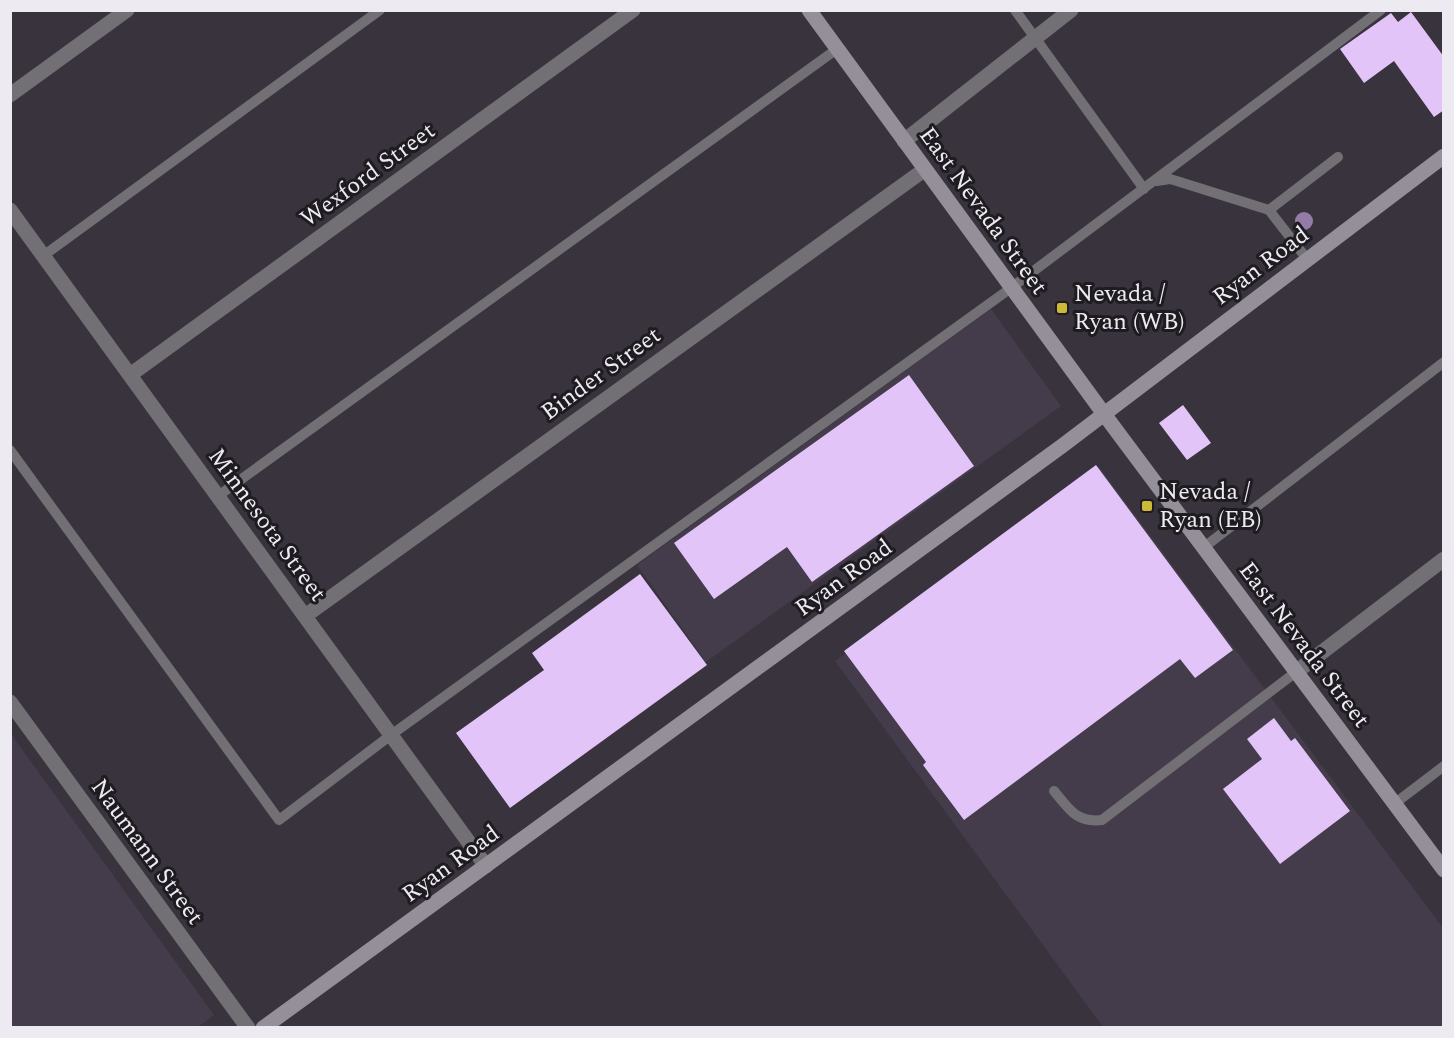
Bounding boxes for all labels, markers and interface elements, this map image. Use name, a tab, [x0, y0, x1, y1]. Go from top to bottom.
street label: Wexford Street	[293, 114, 443, 236]
street label: East Nevada Street	[910, 119, 1056, 303]
street label: Ryan Road	[1205, 218, 1317, 314]
place label: Nevada / Ryan (WB)	[1074, 276, 1184, 340]
marker: Nevada / Ryan (WB)	[1055, 301, 1069, 315]
street label: Binder Street	[533, 318, 669, 430]
street label: Minnesota Street	[199, 441, 335, 609]
place label: Nevada / Ryan (EB)	[1159, 474, 1262, 538]
marker: Nevada / Ryan (EB)	[1140, 499, 1154, 513]
street label: Ryan Road	[788, 530, 900, 626]
street label: East Nevada Street	[1229, 554, 1379, 736]
street label: Naumann Street	[82, 771, 212, 933]
street label: Ryan Road	[395, 816, 507, 912]

